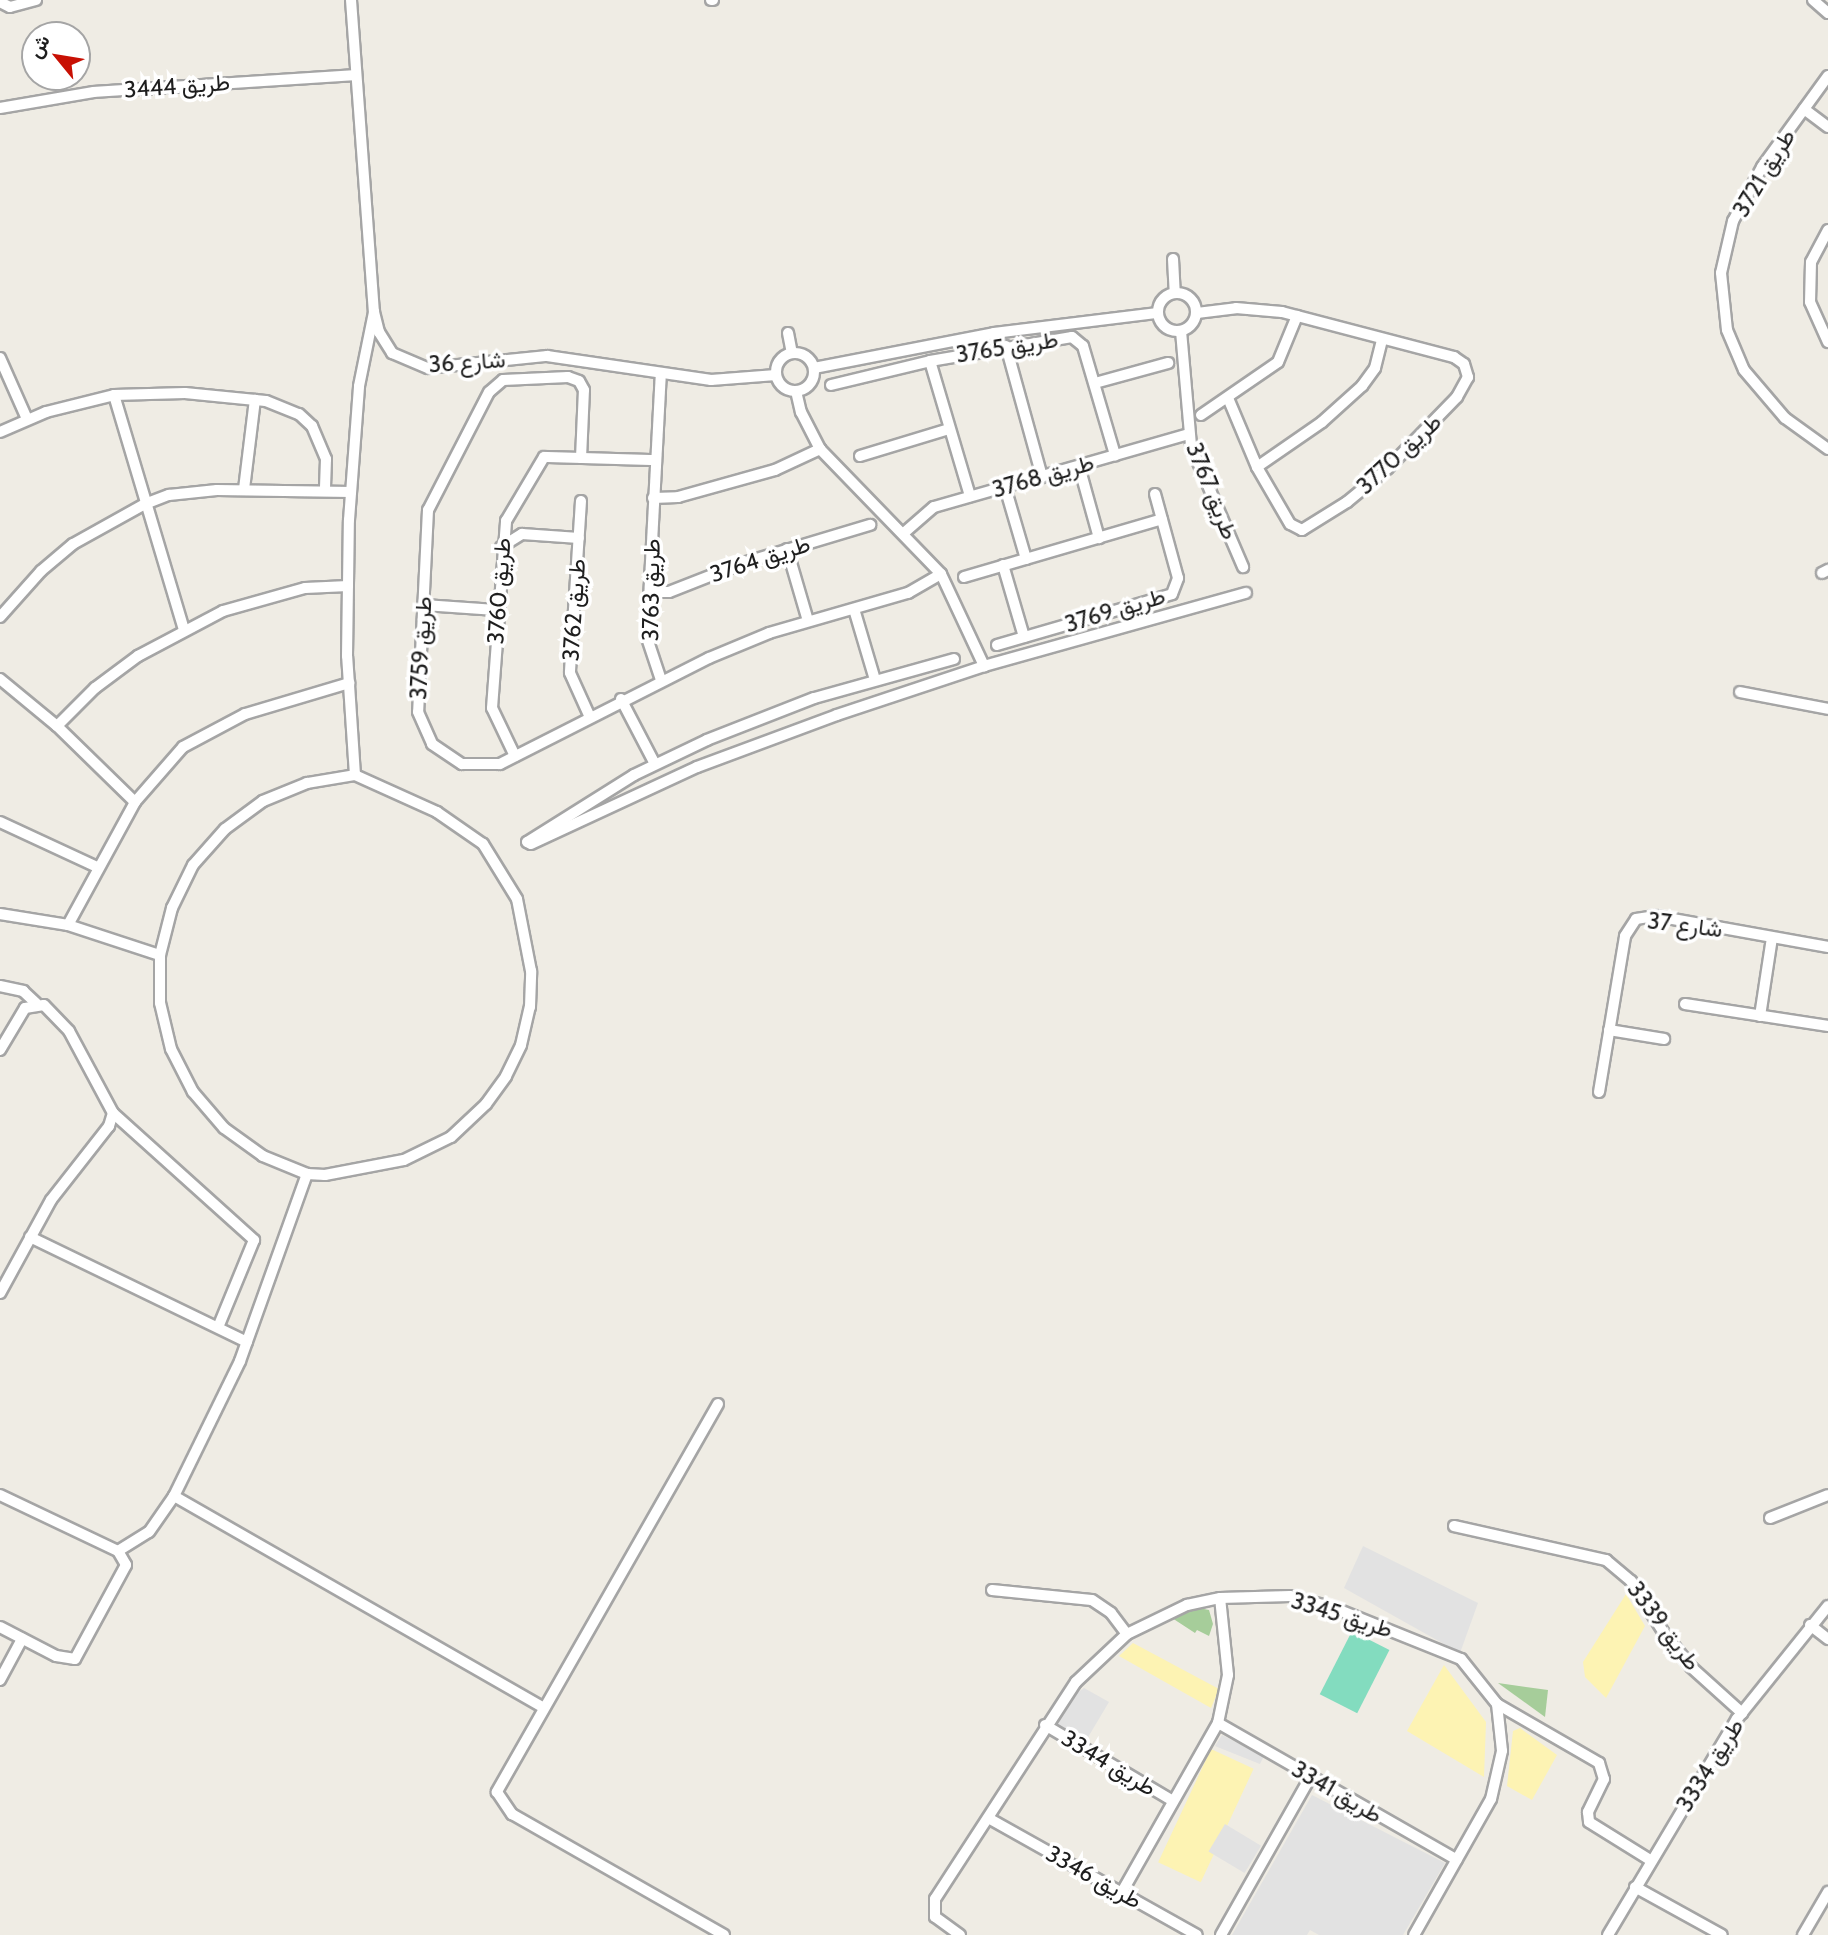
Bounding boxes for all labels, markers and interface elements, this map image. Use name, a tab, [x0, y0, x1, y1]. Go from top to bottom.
north arrow	[21, 21, 91, 91]
text: ش	[23, 31, 55, 62]
street label: طريق 3444	[123, 69, 231, 103]
street label: طريق 3721	[1727, 124, 1801, 222]
street label: طريق 3765	[954, 325, 1060, 369]
street label: شارع 36	[428, 346, 506, 378]
street label: طريق 3770	[1351, 408, 1447, 500]
street label: طريق 3767	[1180, 439, 1244, 543]
street label: طريق 3768	[989, 448, 1097, 504]
street label: طريق 3764	[706, 530, 814, 588]
street label: طريق 3760	[482, 537, 516, 645]
street label: طريق 3763	[636, 538, 666, 642]
street label: طريق 3762	[557, 558, 591, 662]
street label: طريق 3769	[1061, 582, 1169, 638]
street label: طريق 3759	[405, 596, 437, 700]
street label: شارع 37	[1646, 907, 1724, 943]
street label: طريق 3339	[1622, 1576, 1706, 1676]
street label: طريق 3345	[1288, 1587, 1396, 1643]
street label: طريق 3334	[1671, 1713, 1749, 1817]
street label: طريق 3344	[1057, 1724, 1161, 1802]
street label: طريق 3341	[1287, 1755, 1387, 1829]
street label: طريق 3346	[1041, 1839, 1147, 1915]

